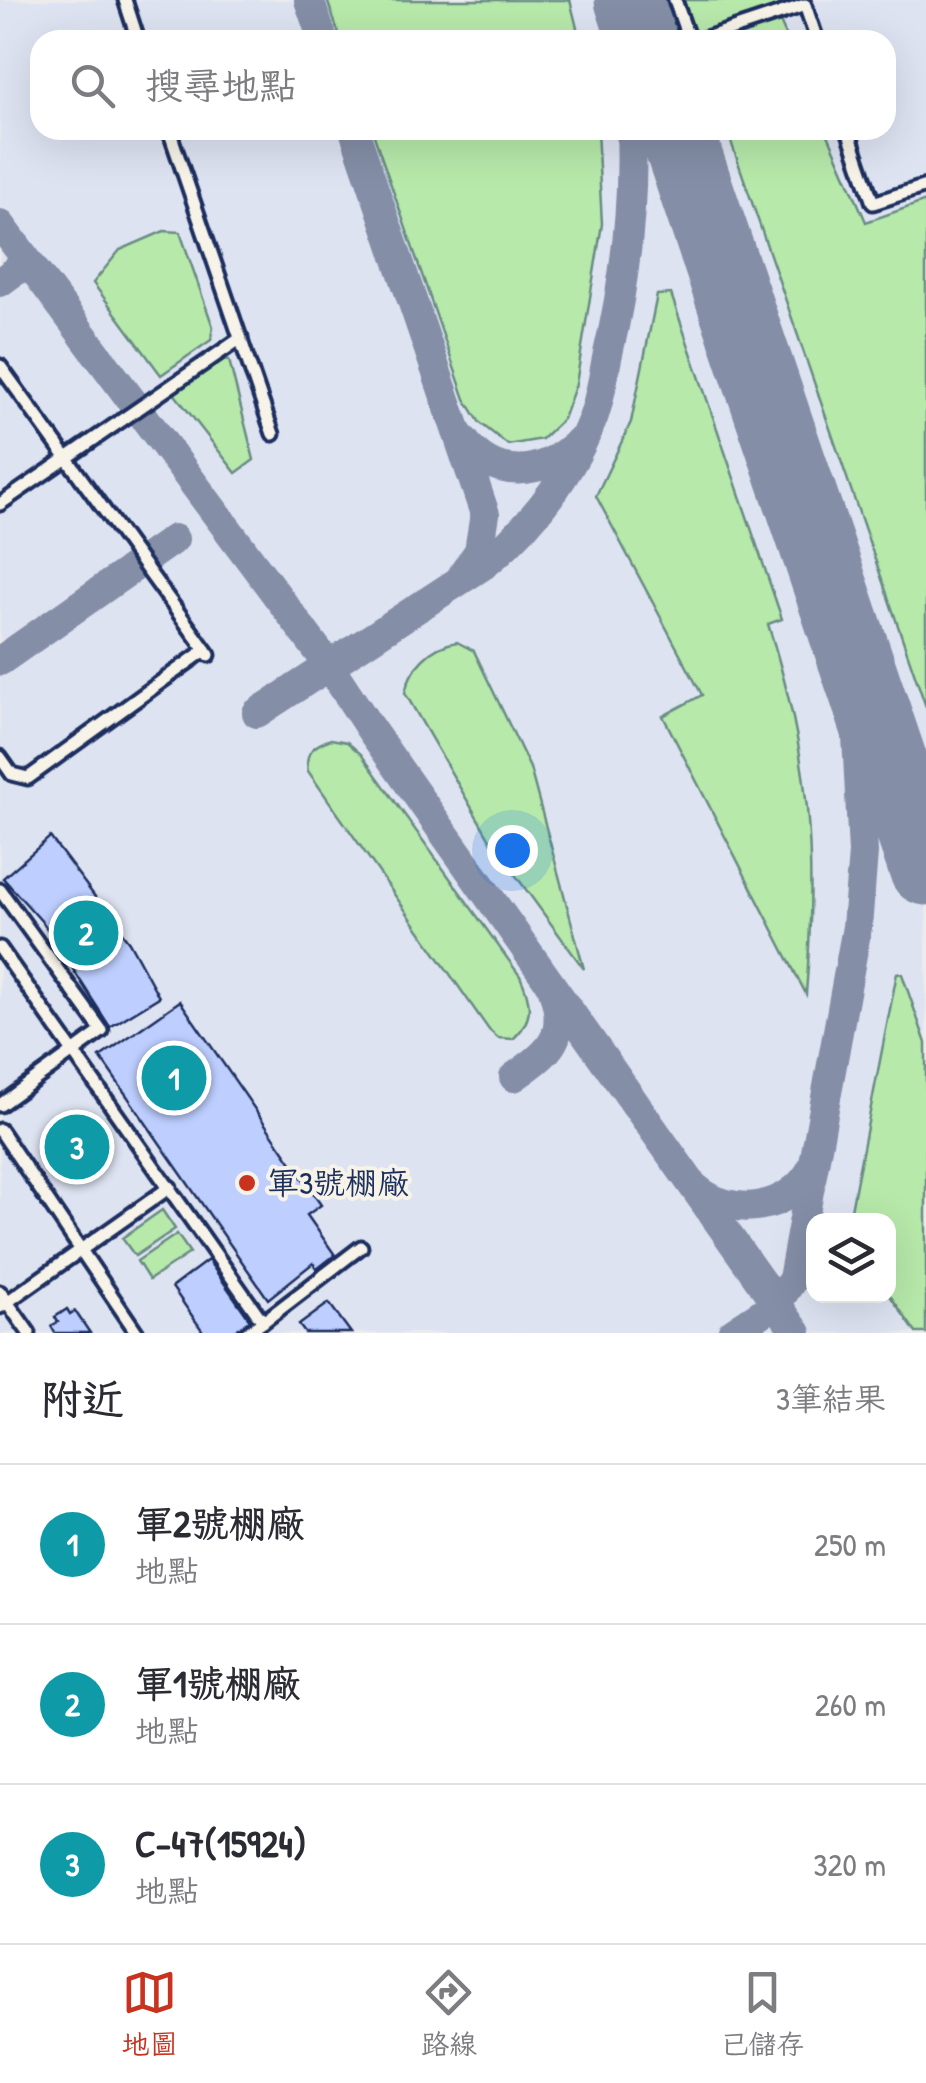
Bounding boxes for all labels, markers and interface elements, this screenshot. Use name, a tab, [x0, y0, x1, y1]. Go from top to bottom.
search box	[30, 30, 896, 140]
icon: search	[65, 58, 120, 113]
text: 搜尋地點	[145, 59, 297, 111]
your location	[487, 825, 538, 876]
pin: 2	[54, 896, 118, 970]
pin: 1	[142, 1040, 206, 1116]
pin: 3	[44, 1110, 110, 1184]
place label: 軍3號棚廠	[267, 1161, 409, 1204]
marker: 軍3號棚廠	[236, 1172, 258, 1194]
map controls	[806, 1213, 896, 1303]
button: layers	[806, 1213, 896, 1303]
text: 附近	[40, 1370, 124, 1427]
text: 3筆結果	[776, 1377, 886, 1420]
text: 軍2號棚廠	[135, 1497, 305, 1549]
text: 1	[67, 1523, 78, 1566]
text: 250 m	[814, 1523, 886, 1566]
text: 地點	[135, 1549, 199, 1592]
text: 軍1號棚廠	[135, 1657, 301, 1709]
text: 2	[65, 1683, 80, 1726]
text: 260 m	[815, 1683, 886, 1726]
text: 地點	[135, 1709, 199, 1752]
text: C-47(15924)	[135, 1817, 307, 1869]
text: 3	[65, 1843, 80, 1886]
text: 320 m	[813, 1843, 886, 1886]
text: 地點	[135, 1869, 199, 1912]
tab: 地圖	[122, 1965, 178, 2063]
tab: 路線	[421, 1965, 477, 2063]
tab: 已儲存	[720, 1965, 804, 2063]

